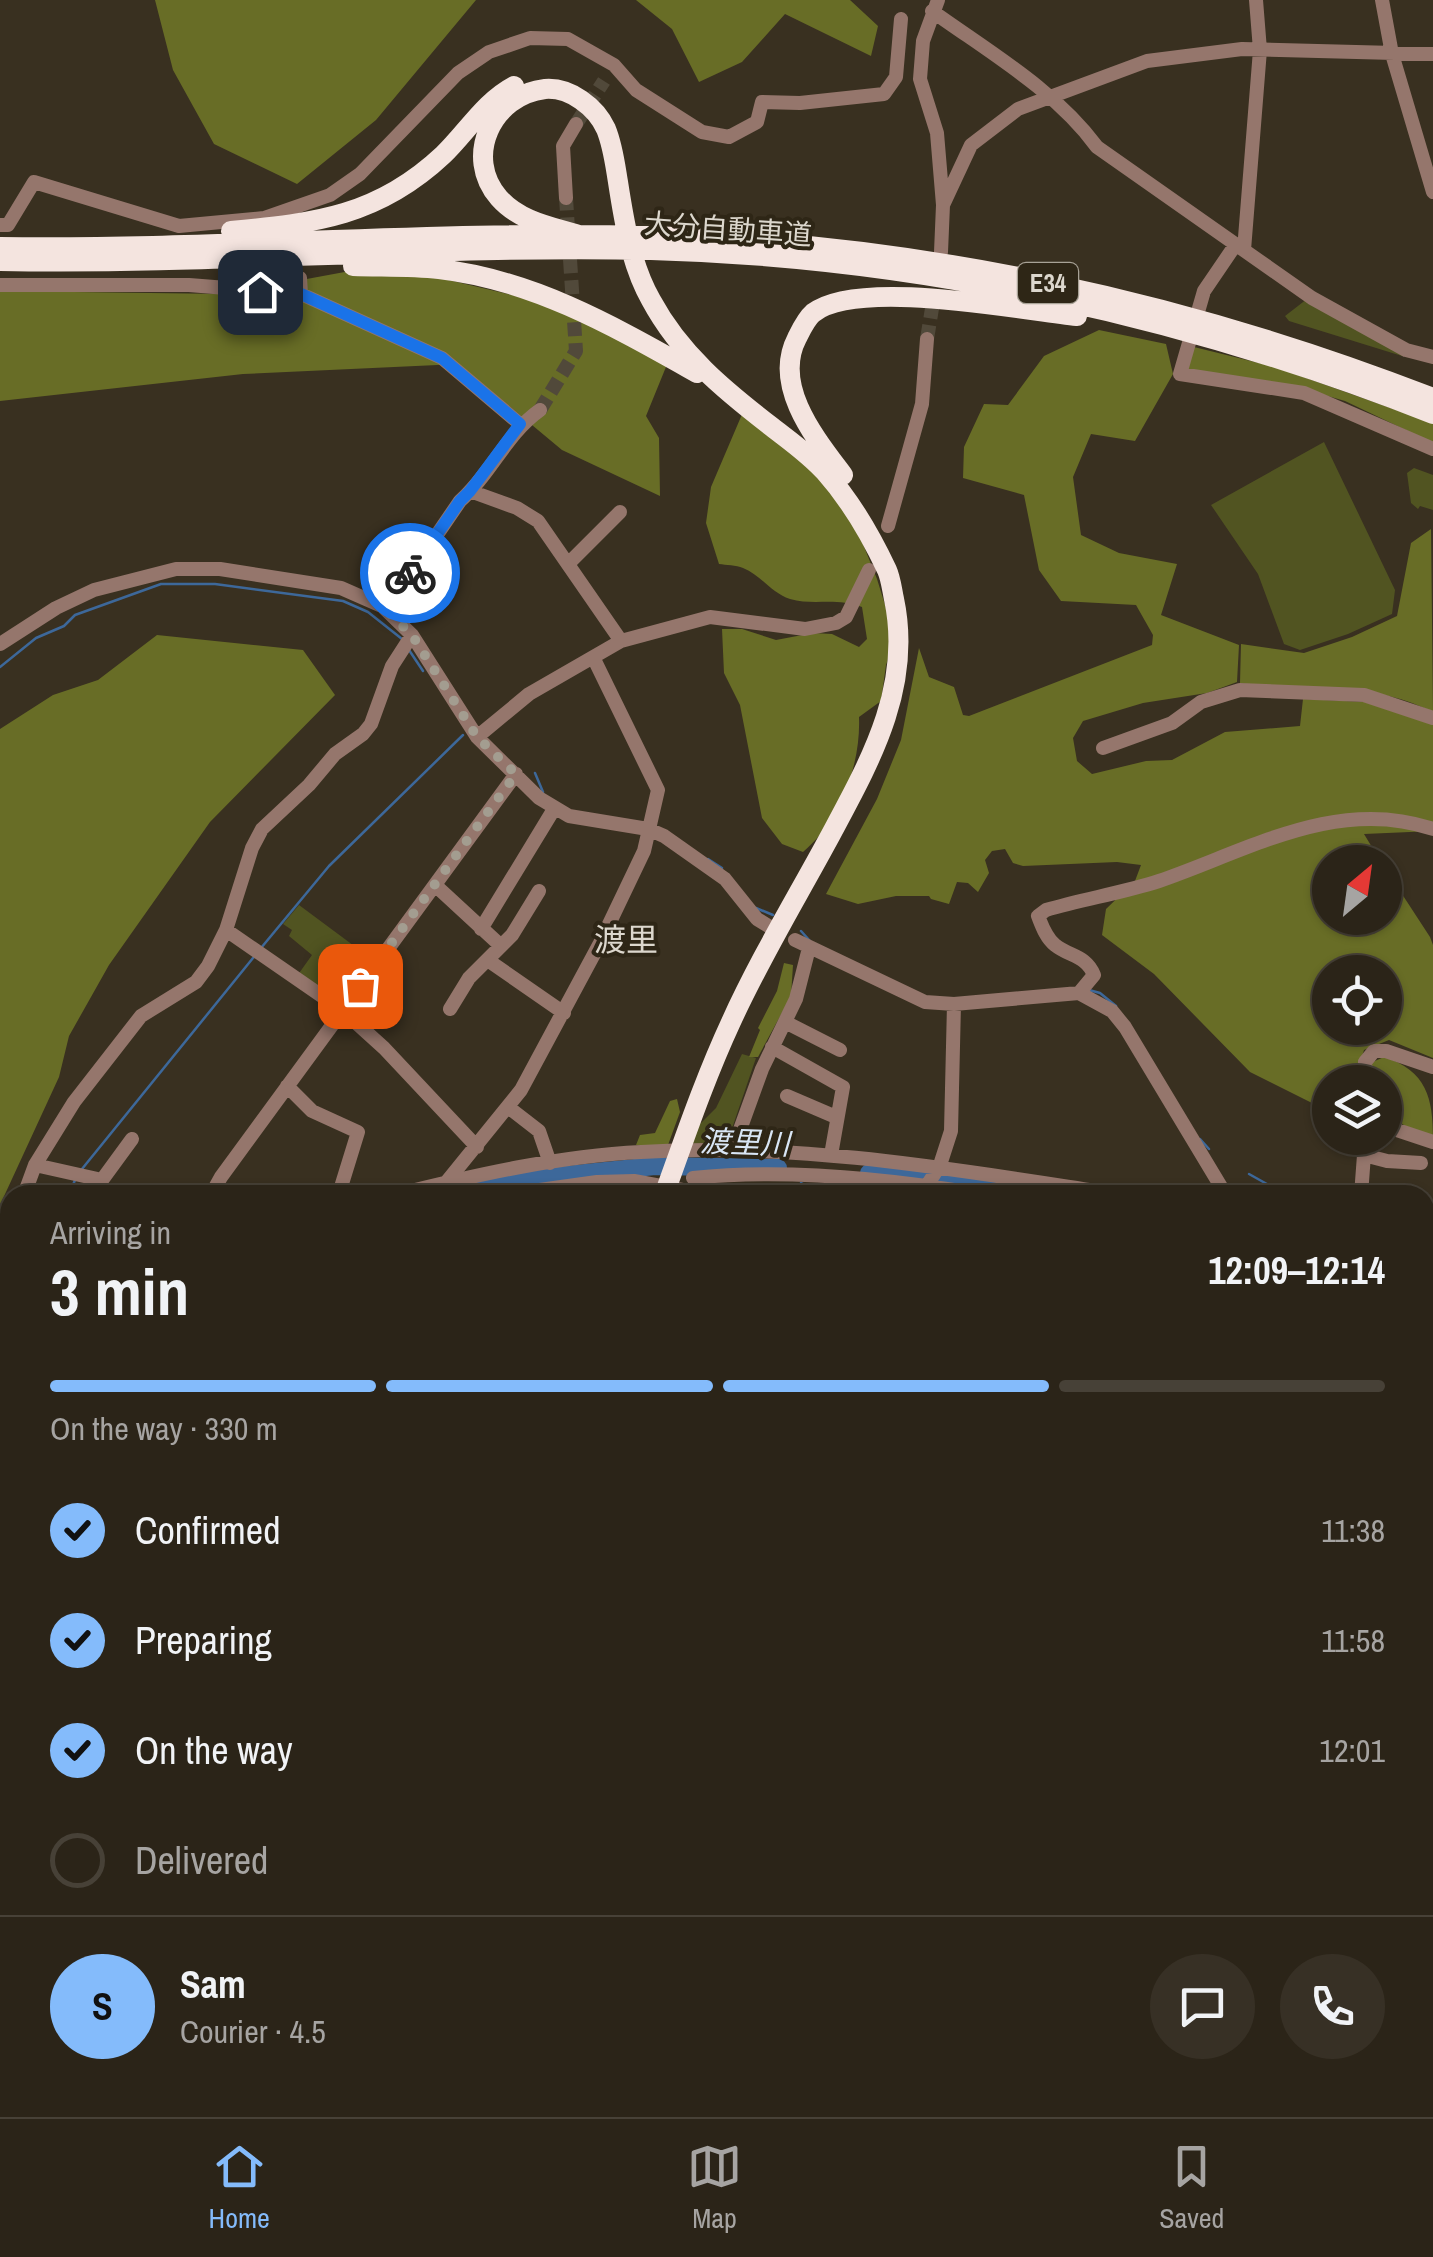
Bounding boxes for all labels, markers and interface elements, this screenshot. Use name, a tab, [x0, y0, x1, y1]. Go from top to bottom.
street label: 大分自動車道	[643, 204, 813, 254]
pin	[218, 250, 303, 335]
road number: E34	[1018, 263, 1078, 303]
icon: home	[233, 265, 288, 320]
courier	[360, 523, 460, 623]
icon: bike	[383, 546, 438, 601]
north arrow	[1312, 845, 1402, 935]
map controls	[1312, 845, 1402, 1155]
district label: 渡里	[594, 918, 658, 961]
pin	[318, 944, 403, 1029]
button: locate	[1312, 955, 1402, 1045]
icon: bag	[333, 959, 388, 1014]
button: layers	[1312, 1065, 1402, 1155]
water label: 渡里川	[699, 1120, 794, 1164]
text: Arriving in	[50, 1211, 171, 1254]
text: 12:09–12:14	[1208, 1245, 1385, 1296]
text: 3 min	[50, 1248, 189, 1335]
text: On the way · 330 m	[50, 1407, 278, 1450]
icon: check	[50, 1503, 105, 1558]
text: Confirmed	[135, 1505, 280, 1556]
text: 11:38	[1321, 1509, 1385, 1552]
icon: check	[50, 1613, 105, 1668]
text: Preparing	[135, 1615, 272, 1666]
text: 11:58	[1321, 1619, 1385, 1662]
icon: check	[50, 1723, 105, 1778]
text: On the way	[135, 1725, 293, 1776]
text: 12:01	[1319, 1729, 1385, 1772]
text: Delivered	[135, 1835, 268, 1886]
button: chat	[1150, 1954, 1255, 2059]
button: phone	[1280, 1954, 1385, 2059]
text: Sam	[180, 1959, 246, 2010]
text: S	[92, 1981, 113, 2032]
text: Courier · 4.5	[180, 2010, 326, 2053]
tab: Home	[209, 2139, 270, 2237]
tab: Map	[687, 2139, 742, 2237]
tab: Saved	[1159, 2139, 1224, 2237]

